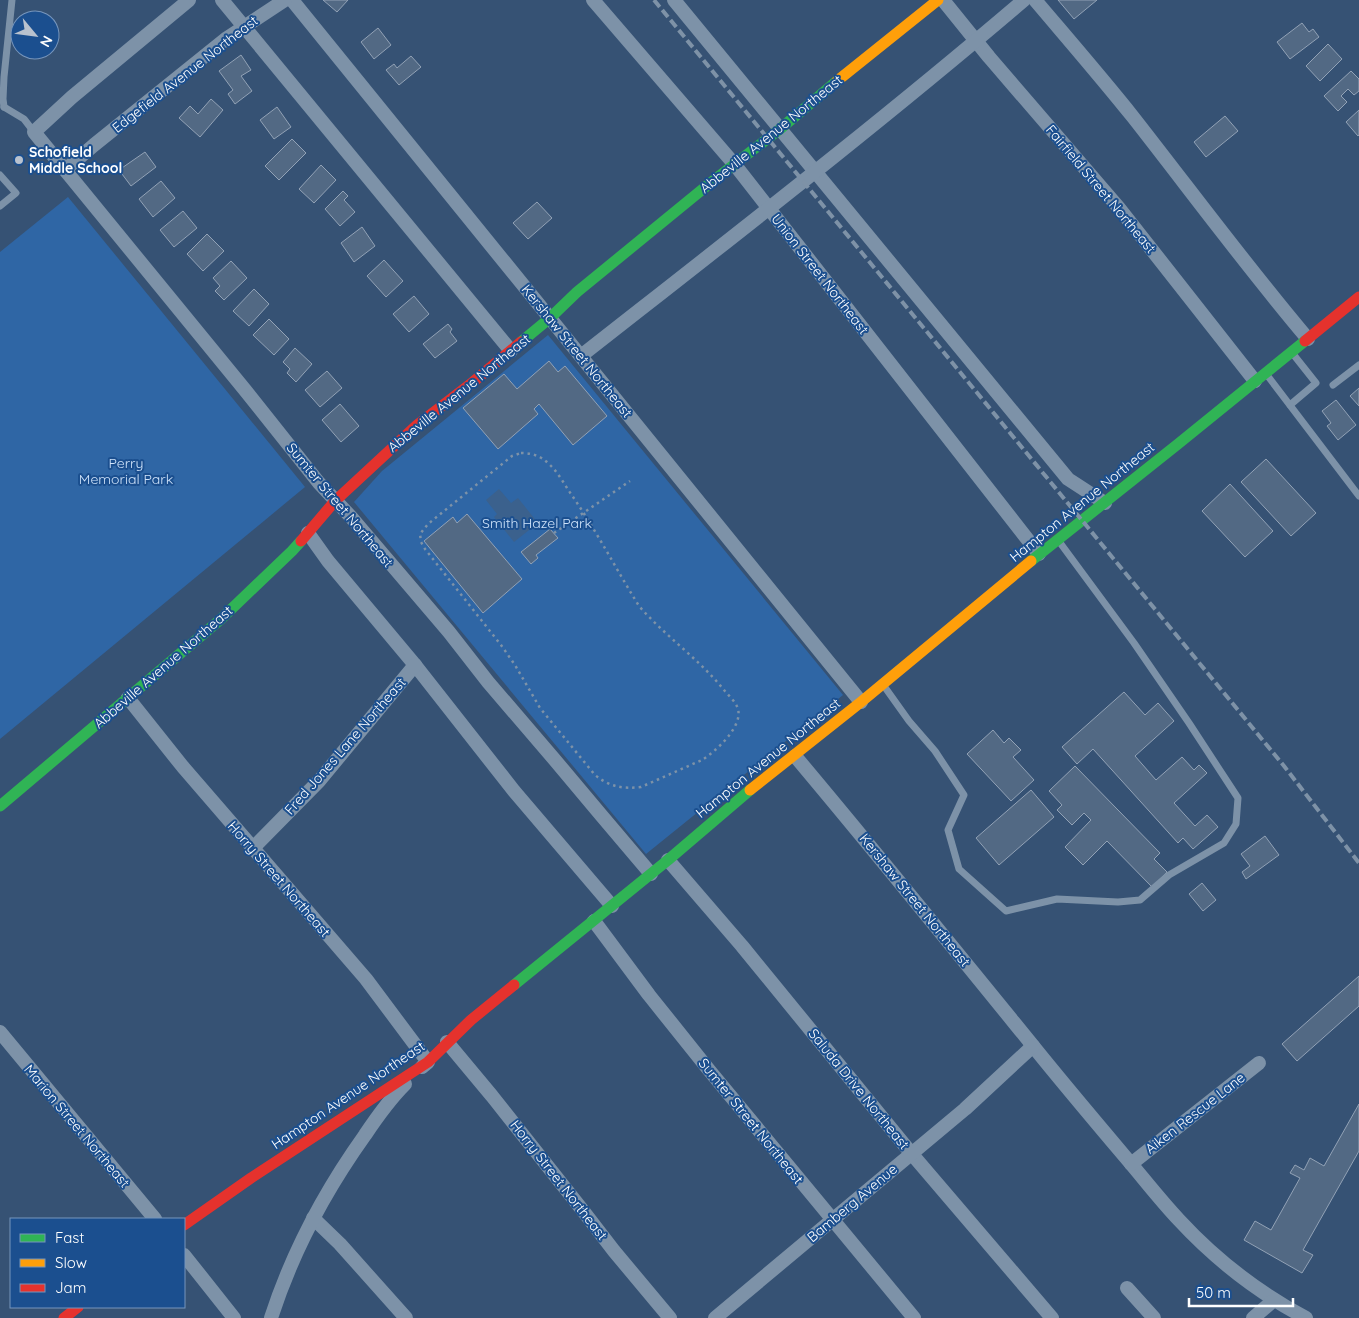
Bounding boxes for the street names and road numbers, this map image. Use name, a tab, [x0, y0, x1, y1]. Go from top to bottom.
street label: Edgefield Avenue Northeast	[108, 11, 262, 137]
street label: Abbeville Avenue Northeast	[696, 71, 846, 197]
street label: Fairfield Street Northeast	[1042, 121, 1160, 257]
street label: Union Street Northeast	[767, 210, 873, 338]
street label: Kershaw Street Northeast	[518, 281, 636, 421]
street label: Abbeville Avenue Northeast	[384, 330, 534, 456]
street label: Hampton Avenue Northeast	[1006, 438, 1158, 566]
street label: Sumter Street Northeast	[283, 439, 398, 571]
street label: Abbeville Avenue Northeast	[90, 601, 236, 732]
street label: Fred Jones Lane Northeast	[280, 673, 410, 818]
street label: Hampton Avenue Northeast	[692, 694, 844, 822]
street label: Horry Street Northeast	[224, 817, 334, 941]
street label: Kershaw Street Northeast	[856, 830, 974, 970]
street label: Saluda Drive Northeast	[805, 1025, 913, 1153]
street label: Hampton Avenue Northeast	[268, 1037, 428, 1153]
street label: Sumter Street Northeast	[695, 1054, 808, 1188]
street label: Marion Street Northeast	[20, 1061, 134, 1191]
street label: Aiken Rescue Lane	[1141, 1068, 1249, 1158]
street label: Horry Street Northeast	[506, 1116, 612, 1244]
street label: Bamberg Avenue	[803, 1160, 901, 1246]

